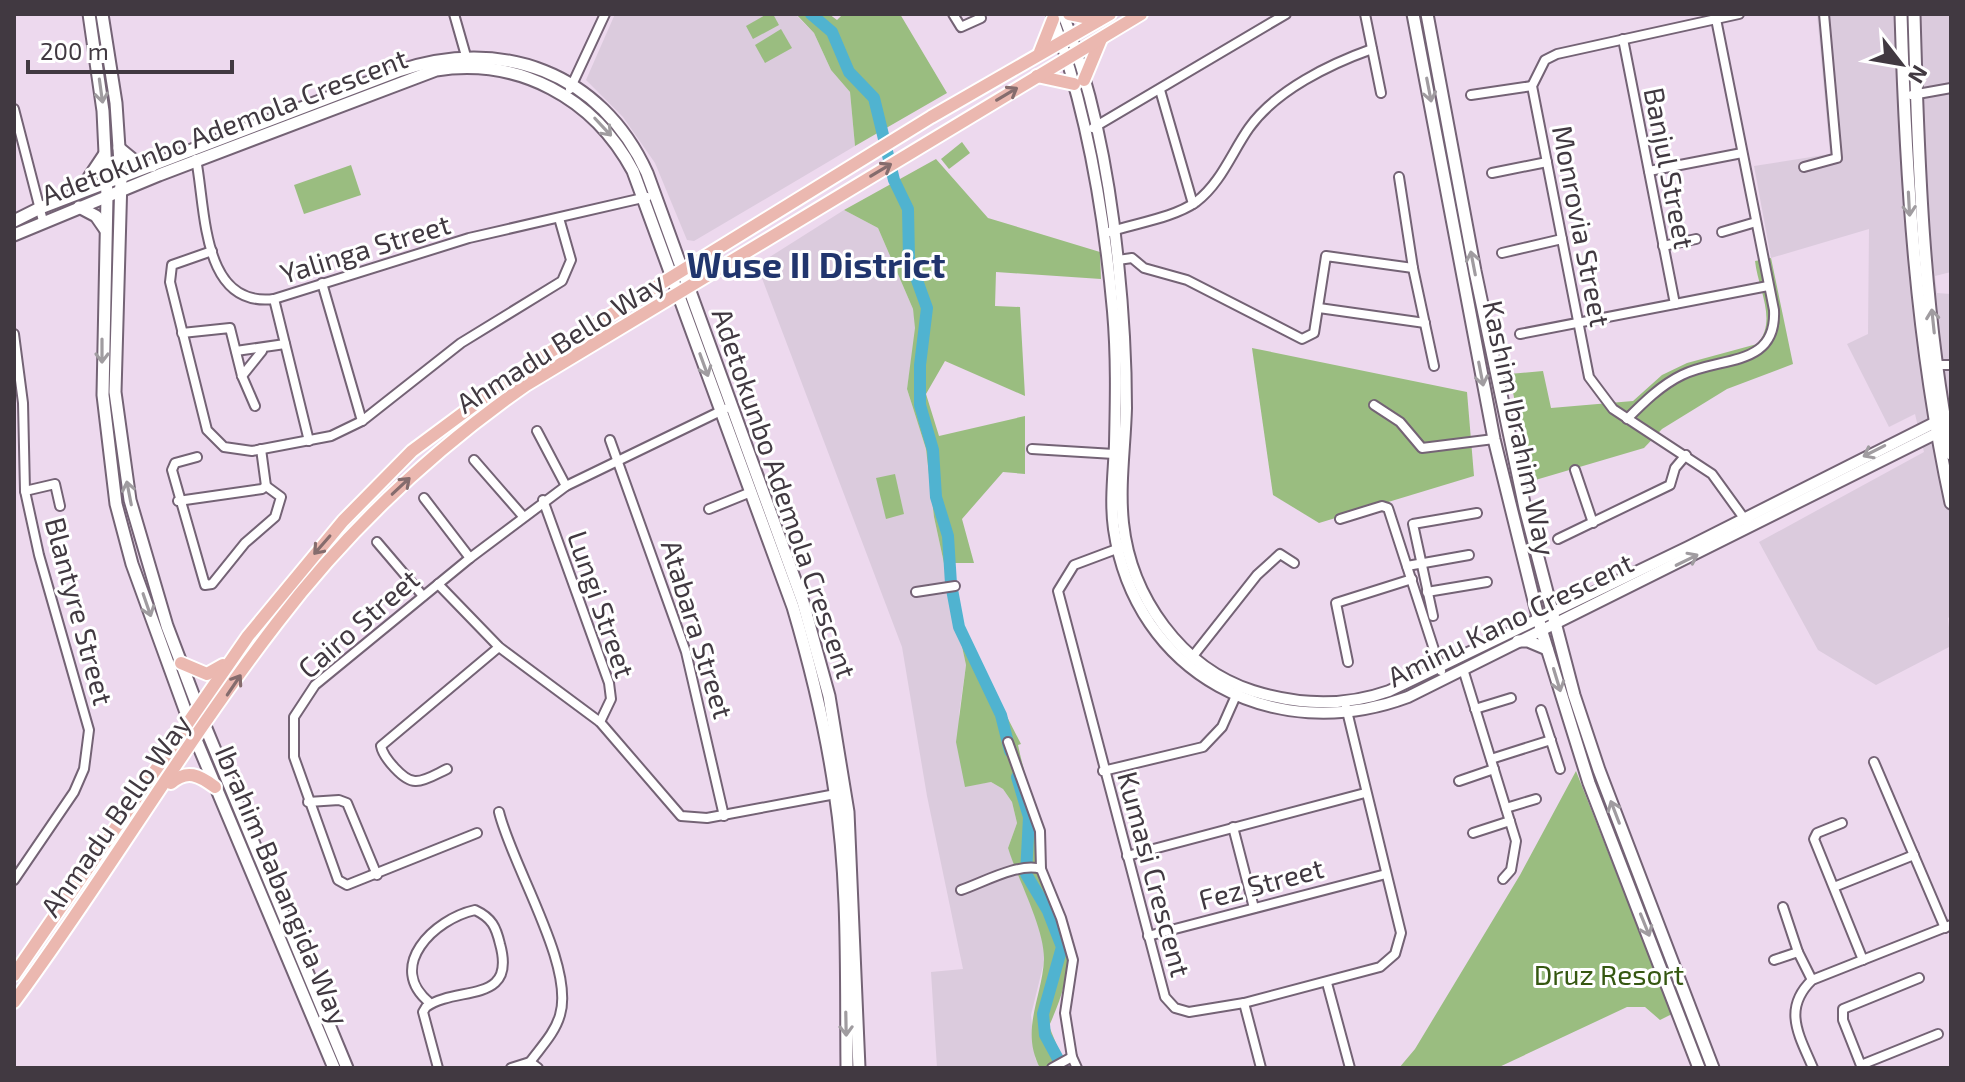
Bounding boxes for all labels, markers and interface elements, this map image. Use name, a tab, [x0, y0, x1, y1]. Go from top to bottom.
scale bar	[28, 24, 232, 74]
north arrow	[1861, 24, 1941, 104]
text: 200 m	[40, 36, 109, 65]
street label: Adetokunbo Ademola Crescent	[36, 40, 412, 212]
text: N	[1904, 61, 1934, 88]
one-way arrow	[93, 77, 108, 104]
one-way arrow	[1422, 77, 1437, 103]
street label: Banjul Street	[1638, 84, 1702, 252]
one-way arrow	[995, 85, 1018, 101]
one-way arrow	[593, 117, 612, 136]
street label: Monrovia Street	[1546, 122, 1618, 330]
one-way arrow	[869, 161, 891, 178]
one-way arrow	[1902, 190, 1917, 217]
street label: Yalinga Street	[276, 206, 454, 290]
district label: Wuse II District	[687, 242, 946, 285]
one-way arrow	[1465, 251, 1480, 276]
street label: Ahmadu Bello Way	[450, 264, 671, 420]
street label: Kashim Ibrahim Way	[1476, 297, 1564, 559]
street label: Adetokunbo Ademola Crescent	[706, 303, 864, 683]
one-way arrow	[1926, 308, 1941, 335]
one-way arrow	[94, 337, 110, 364]
one-way arrow	[698, 352, 712, 377]
one-way arrow	[1475, 360, 1490, 386]
one-way arrow	[1862, 444, 1886, 460]
one-way arrow	[390, 478, 410, 496]
one-way arrow	[120, 481, 135, 506]
street label: Blantyre Street	[39, 514, 121, 708]
street label: Lungi Street	[561, 526, 643, 682]
one-way arrow	[313, 535, 331, 555]
street label: Atabara Street	[655, 536, 741, 722]
street label: Aminu Kano Crescent	[1382, 545, 1638, 693]
one-way arrow	[1674, 552, 1698, 567]
street label: Cairo Street	[291, 561, 425, 685]
one-way arrow	[140, 592, 155, 617]
one-way arrow	[1550, 667, 1565, 693]
one-way arrow	[226, 674, 242, 697]
street label: Ahmadu Bello Way	[33, 707, 198, 923]
street label: Ibrahim Babangida Way	[209, 740, 357, 1030]
street label: Kumasi Crescent	[1111, 768, 1199, 980]
one-way arrow	[1607, 800, 1621, 825]
street label: Fez Street	[1195, 850, 1327, 916]
one-way arrow	[1638, 912, 1653, 937]
park label: Druz Resort	[1534, 957, 1684, 991]
one-way arrow	[838, 1010, 854, 1037]

